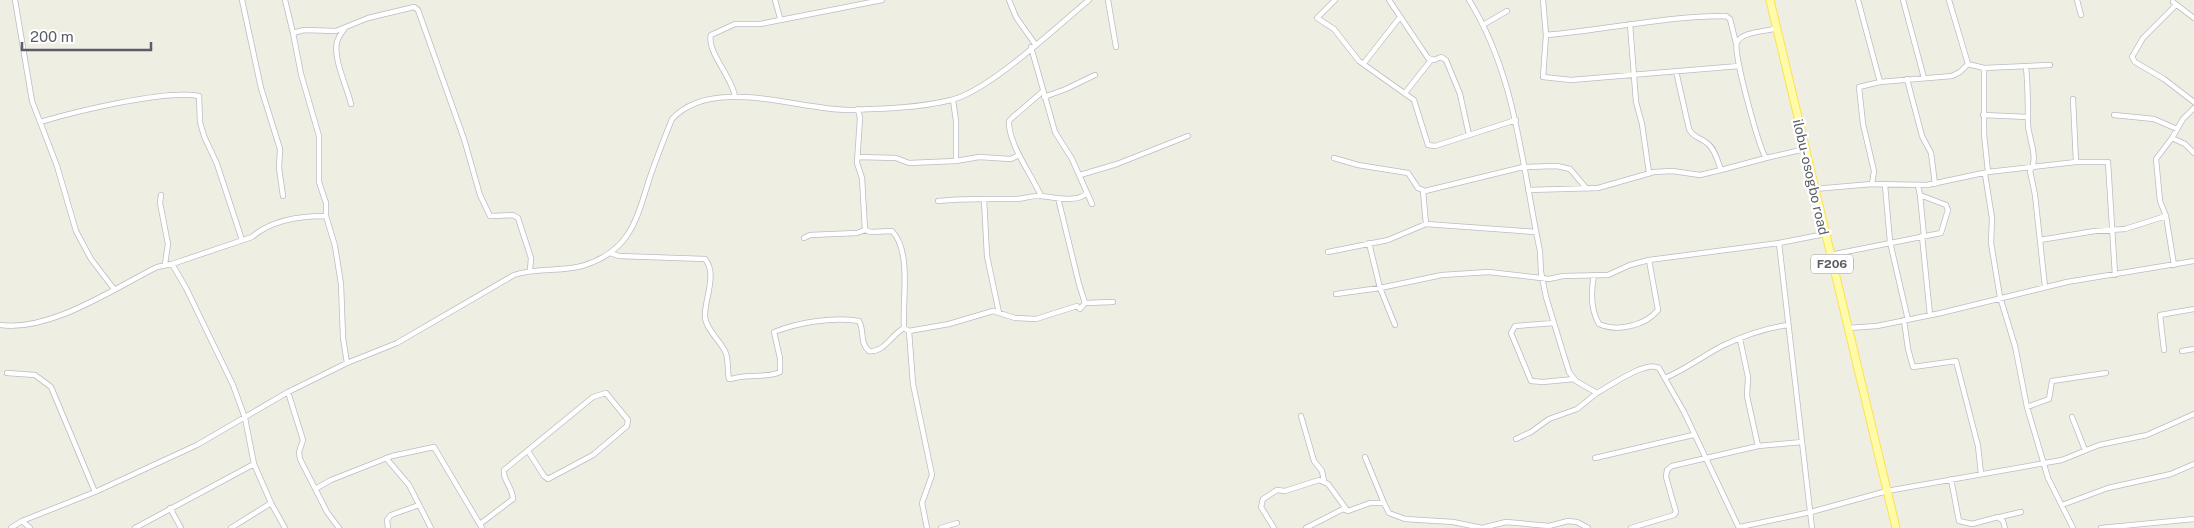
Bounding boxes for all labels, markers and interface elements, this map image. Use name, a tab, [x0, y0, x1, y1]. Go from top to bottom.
scale bar	[22, 20, 151, 52]
text: 200 m	[30, 28, 74, 45]
street label: ilobu- osogbo road	[1790, 118, 1832, 236]
road number: F206	[1811, 254, 1853, 274]

